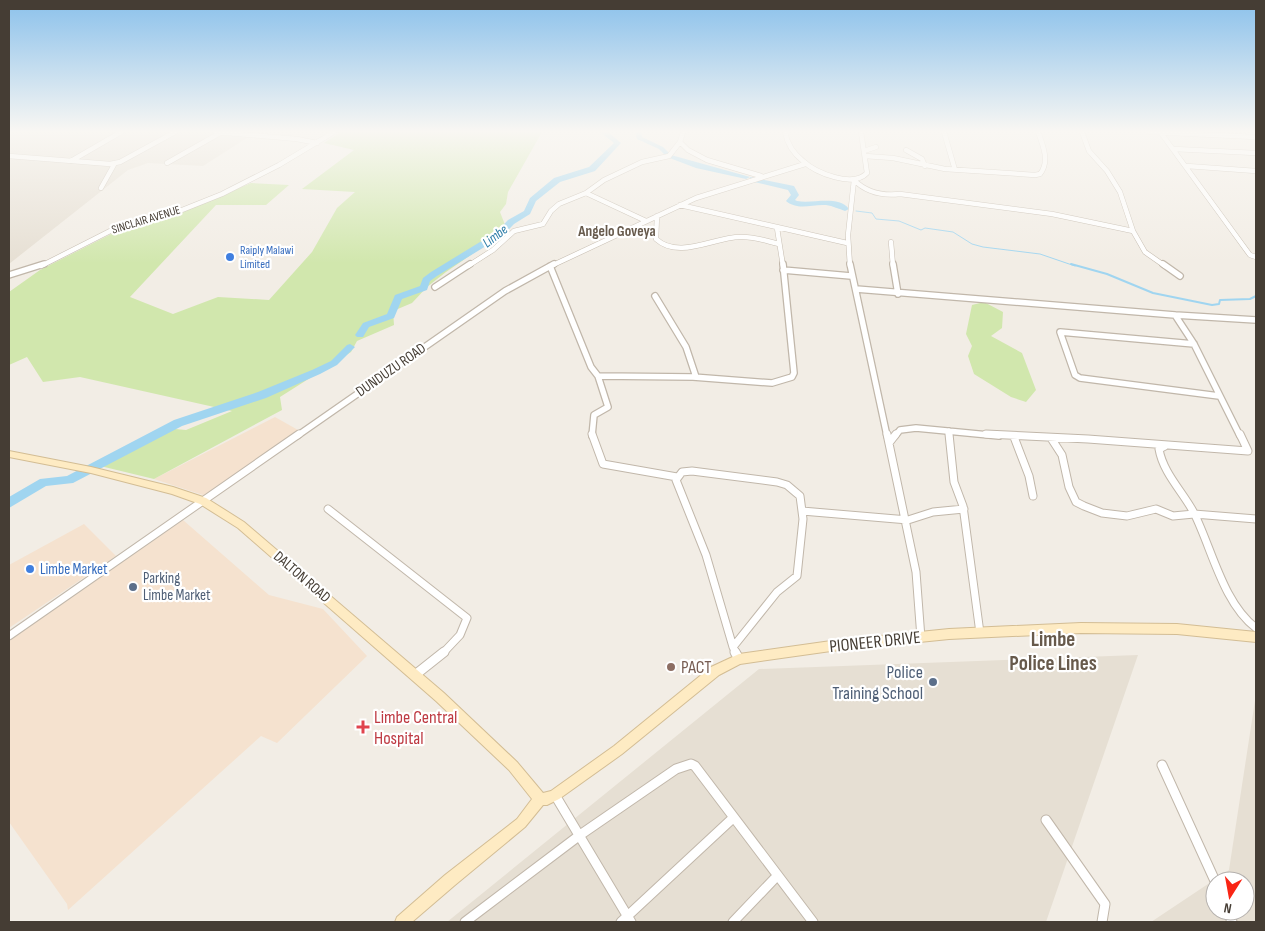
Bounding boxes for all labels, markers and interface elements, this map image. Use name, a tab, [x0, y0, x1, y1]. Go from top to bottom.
street label: SINCLAIR AVENUE	[110, 202, 182, 238]
water label: Limbe	[479, 220, 512, 251]
district label: Angelo Goveya	[577, 222, 656, 241]
place label: Raiply Malawi Limited	[240, 243, 293, 272]
marker: Raiply Malawi Limited	[224, 251, 236, 263]
street label: DUNDUZU ROAD	[352, 339, 430, 401]
street label: DALTON ROAD	[270, 547, 334, 607]
place label: Limbe Market	[40, 560, 108, 579]
marker: Limbe Market	[24, 563, 36, 575]
place label: Parking Limbe Market	[143, 569, 211, 605]
marker: Parking Limbe Market	[127, 581, 139, 593]
street label: PIONEER DRIVE	[828, 627, 922, 657]
district label: Limbe Police Lines	[1009, 627, 1097, 676]
place label: PACT	[681, 657, 712, 678]
marker: PACT	[665, 661, 677, 673]
place label: Police Training School	[832, 662, 923, 704]
marker: Police Training School	[927, 676, 939, 688]
place label: Limbe Central Hospital	[374, 707, 457, 749]
marker: Limbe Central Hospital	[356, 720, 370, 734]
north arrow	[1205, 871, 1255, 921]
text: N	[1222, 899, 1233, 917]

